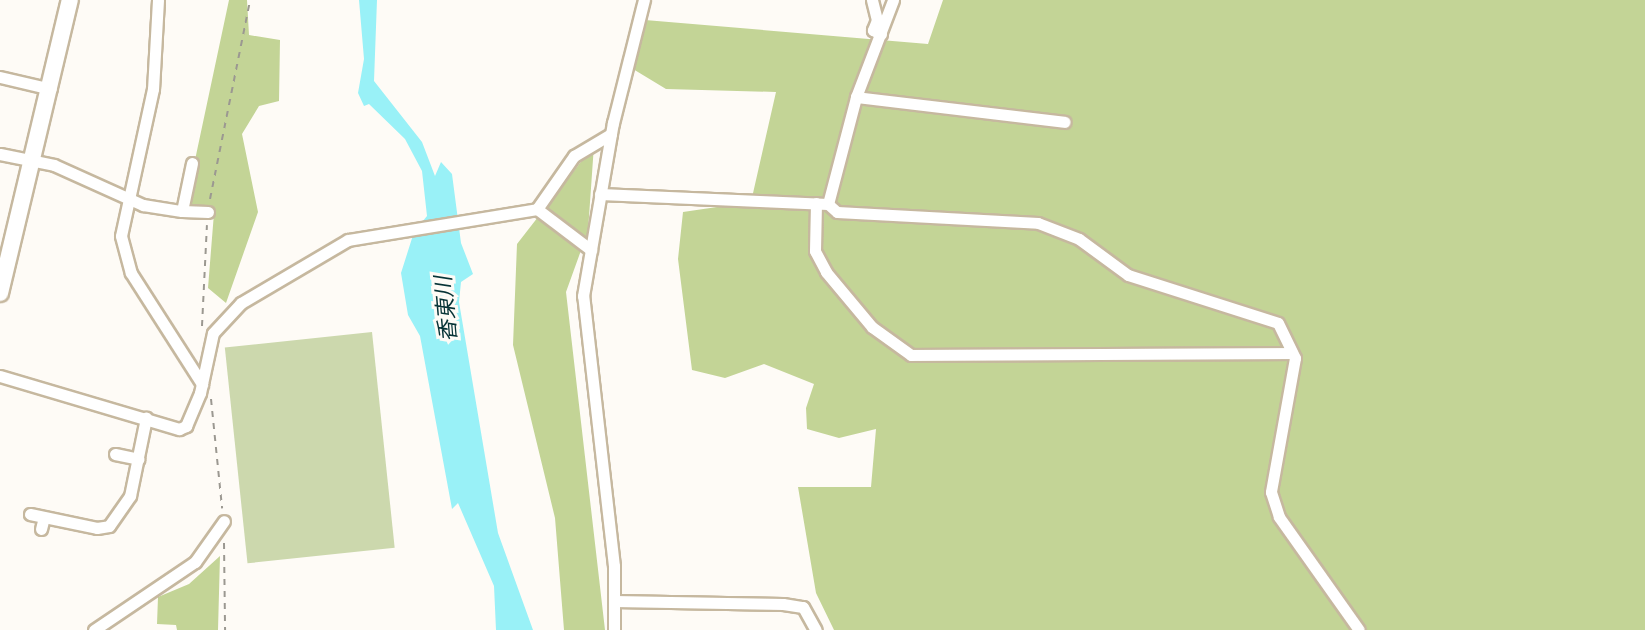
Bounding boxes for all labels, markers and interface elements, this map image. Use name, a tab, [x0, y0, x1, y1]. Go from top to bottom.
water label: 香東川	[430, 275, 462, 343]

